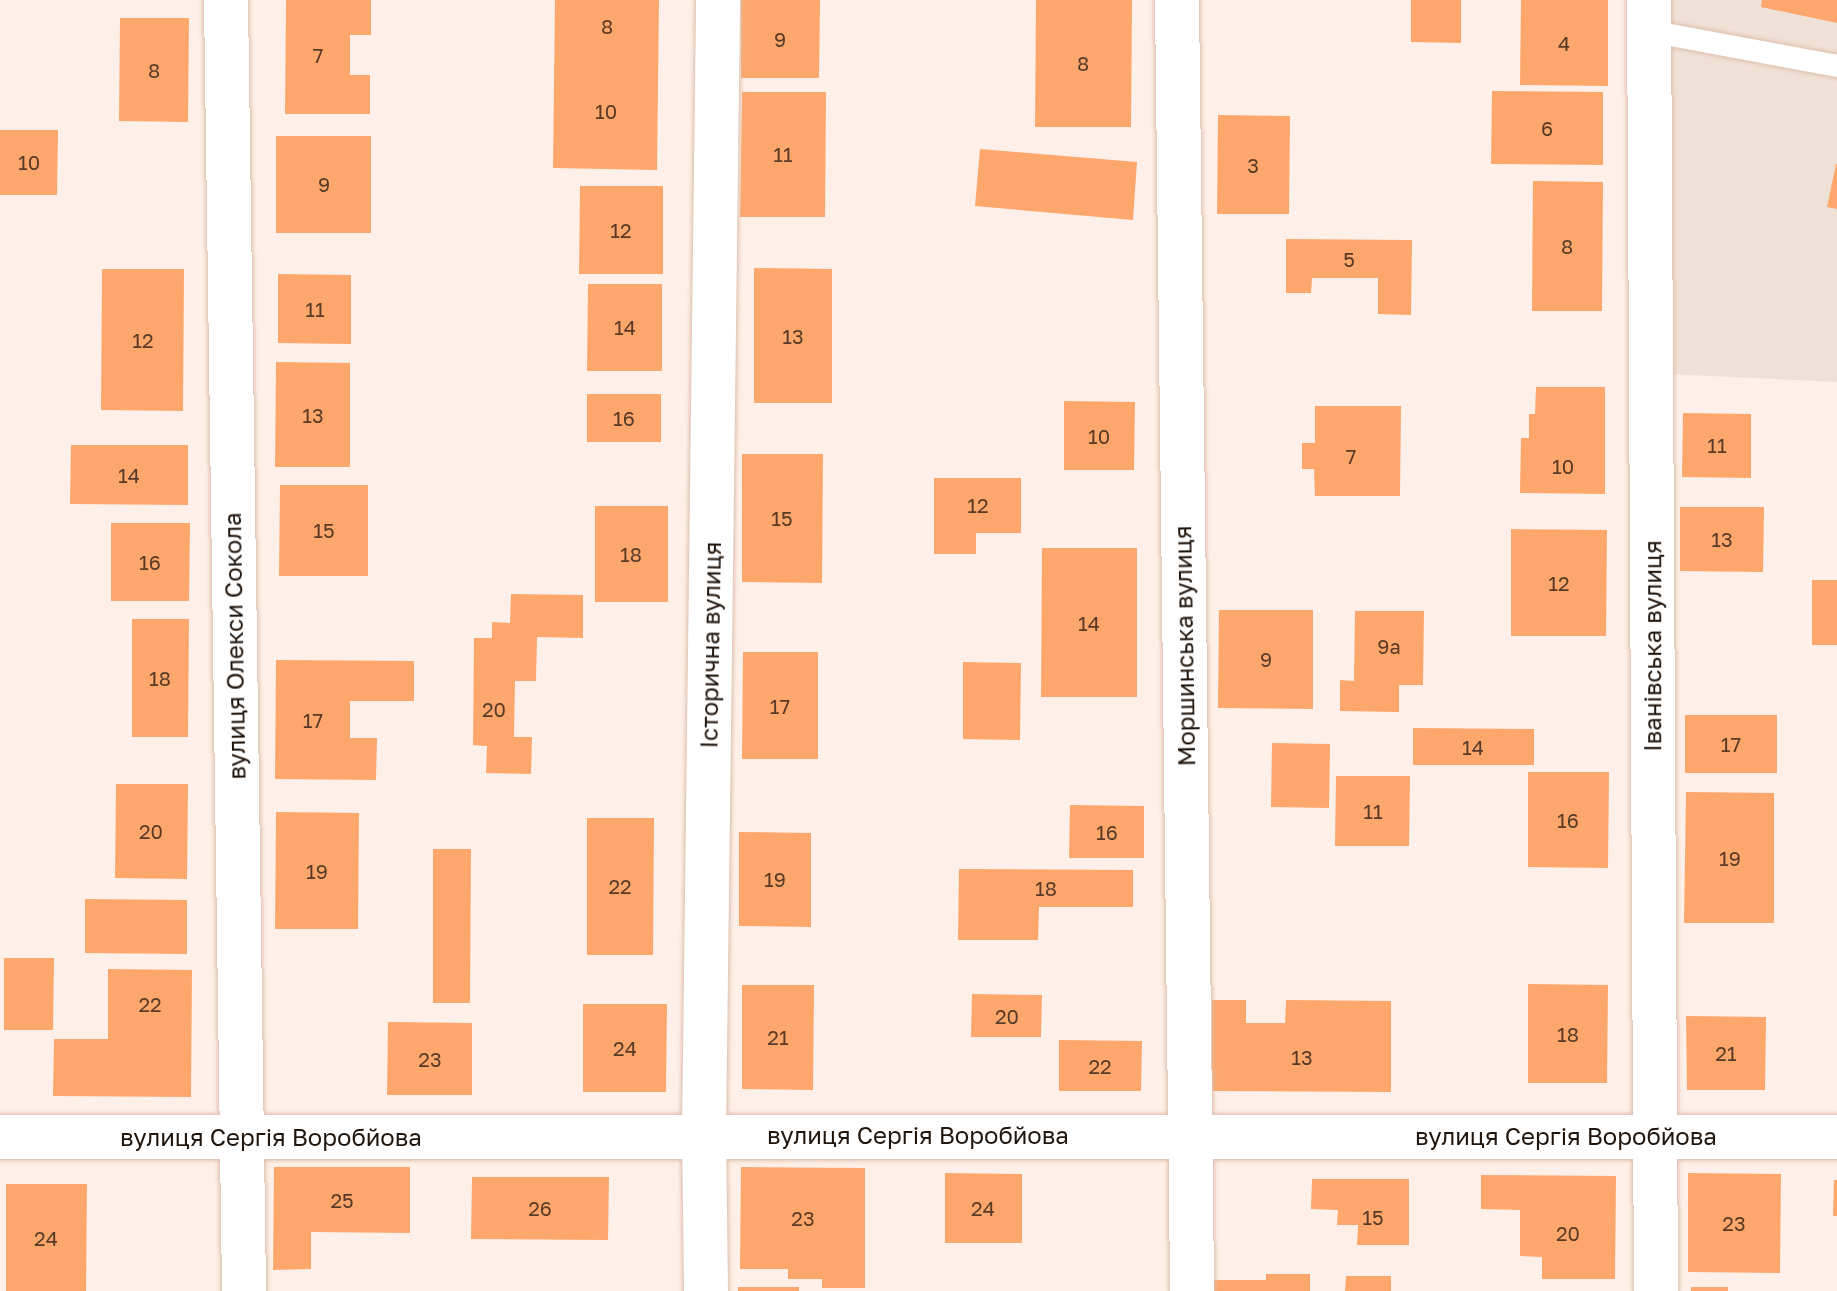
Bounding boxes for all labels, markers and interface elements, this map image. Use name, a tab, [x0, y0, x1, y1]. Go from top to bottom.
house number: 8	[601, 14, 613, 38]
house number: 9	[774, 27, 786, 51]
house number: 4	[1558, 31, 1570, 55]
house number: 7	[313, 43, 323, 67]
house number: 8	[1077, 51, 1089, 75]
house number: 8	[148, 58, 160, 82]
house number: 10	[595, 99, 617, 123]
house number: 6	[1541, 116, 1553, 140]
house number: 11	[773, 142, 793, 166]
house number: 10	[18, 150, 40, 174]
house number: 3	[1247, 153, 1259, 177]
house number: 9	[318, 172, 330, 196]
house number: 12	[610, 218, 632, 242]
house number: 8	[1561, 234, 1573, 258]
house number: 5	[1343, 247, 1355, 271]
house number: 11	[305, 297, 325, 321]
house number: 14	[614, 315, 636, 339]
house number: 13	[782, 324, 804, 348]
house number: 12	[132, 328, 154, 352]
house number: 13	[302, 403, 324, 427]
house number: 16	[613, 406, 635, 430]
house number: 10	[1088, 424, 1110, 448]
house number: 11	[1707, 433, 1727, 457]
house number: 7	[1346, 444, 1356, 468]
house number: 10	[1552, 454, 1574, 478]
house number: 14	[118, 463, 140, 487]
house number: 12	[967, 493, 989, 517]
house number: 15	[771, 506, 793, 530]
street label: вулиця Олекси Сокола	[217, 512, 251, 780]
house number: 15	[313, 518, 335, 542]
street label: Моршинська вулиця	[1168, 525, 1200, 767]
house number: 13	[1711, 527, 1733, 551]
street label: Іванівська вулиця	[1638, 540, 1666, 752]
street label: Історична вулиця	[694, 541, 726, 749]
house number: 18	[620, 542, 642, 566]
house number: 16	[139, 550, 161, 574]
house number: 12	[1548, 571, 1570, 595]
house number: 14	[1078, 611, 1100, 635]
house number: 9а	[1377, 634, 1401, 658]
house number: 9	[1260, 647, 1272, 671]
house number: 18	[149, 666, 171, 690]
house number: 17	[770, 694, 790, 718]
house number: 20	[482, 697, 506, 721]
house number: 17	[303, 708, 323, 732]
house number: 17	[1721, 732, 1741, 756]
house number: 14	[1462, 735, 1484, 759]
house number: 11	[1363, 799, 1383, 823]
house number: 16	[1557, 808, 1579, 832]
house number: 20	[139, 819, 163, 843]
house number: 16	[1096, 820, 1118, 844]
house number: 19	[1719, 846, 1741, 870]
house number: 19	[306, 859, 328, 883]
house number: 19	[764, 867, 786, 891]
house number: 22	[608, 874, 632, 898]
house number: 18	[1035, 876, 1057, 900]
house number: 22	[138, 992, 162, 1016]
house number: 20	[995, 1004, 1019, 1028]
house number: 18	[1557, 1022, 1579, 1046]
house number: 21	[767, 1025, 789, 1049]
house number: 24	[613, 1036, 637, 1060]
house number: 21	[1715, 1041, 1737, 1065]
house number: 13	[1291, 1045, 1313, 1069]
house number: 23	[418, 1047, 442, 1071]
house number: 22	[1088, 1054, 1112, 1078]
street label: вулиця Сергія Воробйова	[767, 1121, 1069, 1149]
street label: вулиця Сергія Воробйова	[1415, 1122, 1717, 1150]
street label: вулиця Сергія Воробйова	[120, 1123, 422, 1151]
house number: 25	[330, 1188, 354, 1212]
house number: 26	[528, 1196, 552, 1220]
house number: 24	[971, 1196, 995, 1220]
house number: 15	[1362, 1205, 1384, 1229]
house number: 23	[791, 1206, 815, 1230]
house number: 23	[1722, 1211, 1746, 1235]
house number: 20	[1556, 1221, 1580, 1245]
house number: 24	[34, 1226, 58, 1250]

